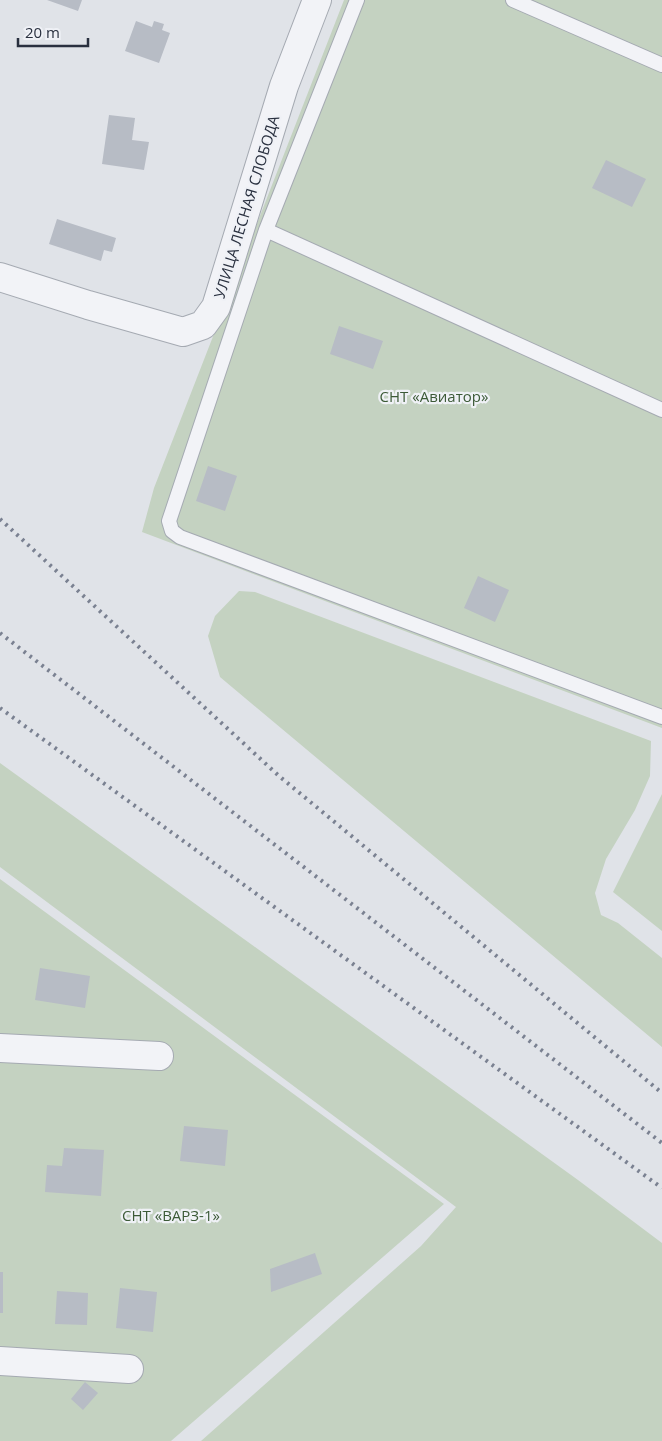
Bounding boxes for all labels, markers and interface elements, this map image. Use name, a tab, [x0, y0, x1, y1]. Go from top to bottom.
scale bar	[18, 15, 88, 47]
text: 20 m	[25, 22, 60, 42]
street label: УЛИЦА ЛЕСНАЯ СЛОБОДА	[209, 112, 284, 301]
park label: СНТ «Авиатор»	[380, 386, 488, 406]
park label: СНТ «ВАРЗ-1»	[122, 1205, 220, 1225]

